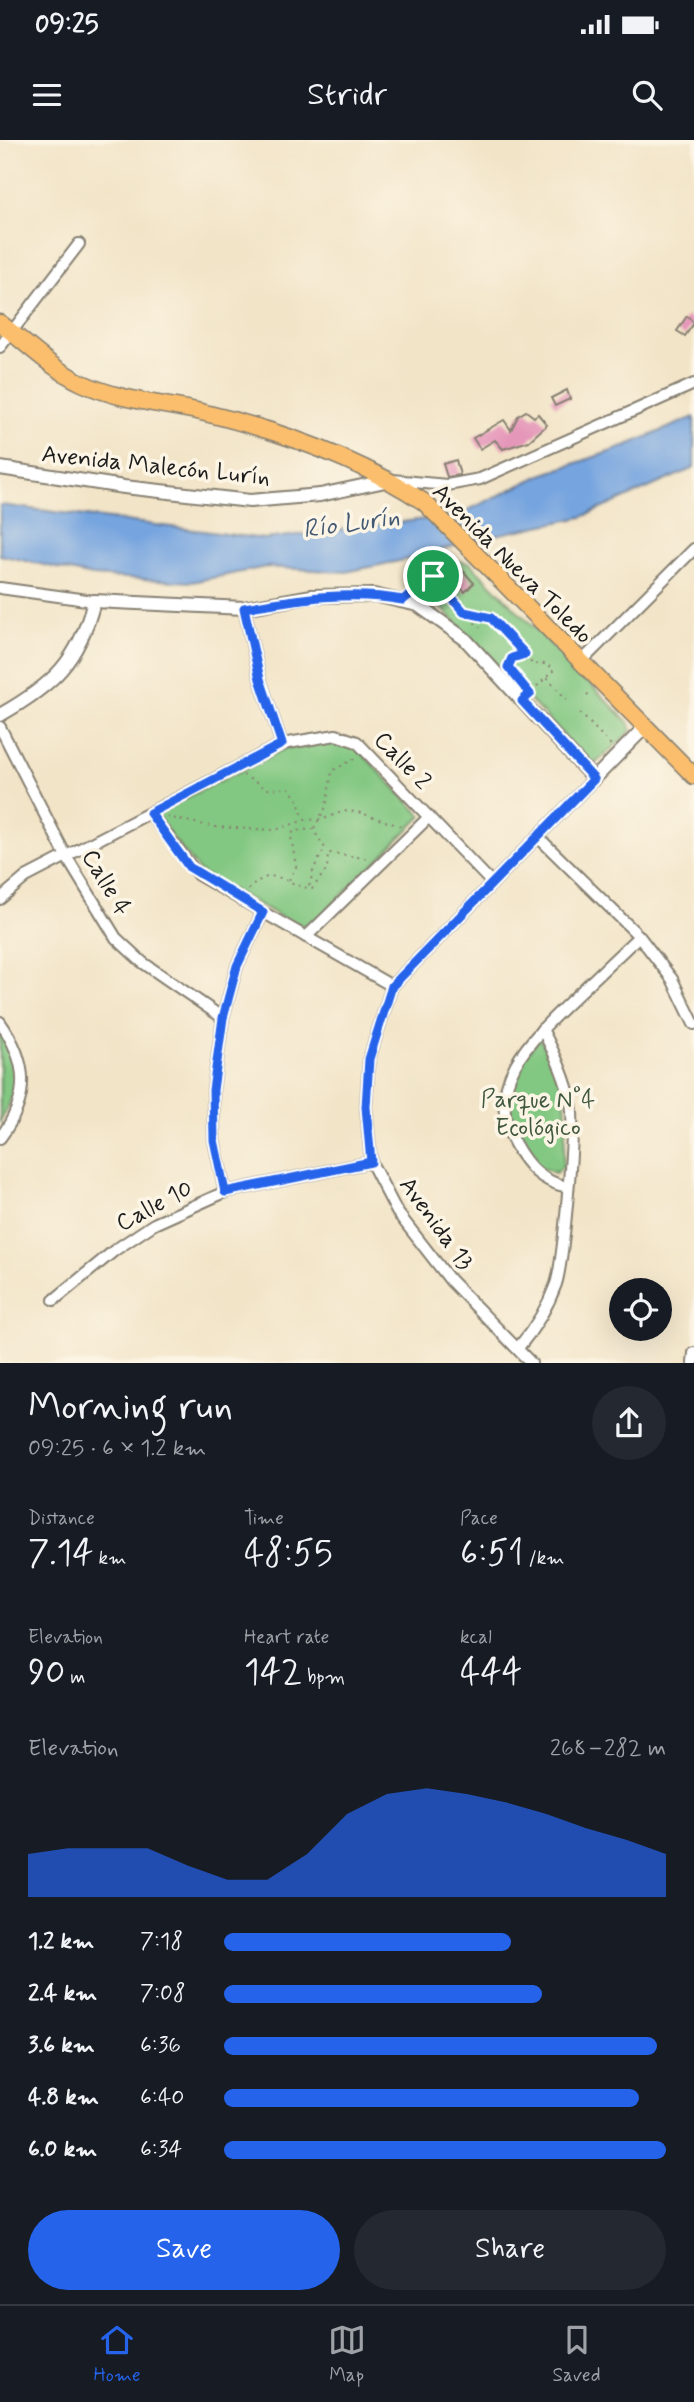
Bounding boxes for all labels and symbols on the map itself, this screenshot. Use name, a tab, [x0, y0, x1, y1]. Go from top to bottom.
street label: Avenida Malecón Lurín	[40, 439, 272, 494]
street label: Avenida Nueva Toledo	[425, 477, 599, 651]
water label: Río Lurín	[301, 500, 402, 548]
pin	[403, 546, 463, 606]
street label: Calle 2	[367, 725, 437, 797]
street label: Calle 4	[74, 844, 138, 922]
park label: Parque N°4 Ecológico	[481, 1085, 595, 1144]
street label: Avenida 13	[392, 1171, 480, 1277]
street label: Calle 10	[111, 1173, 198, 1239]

